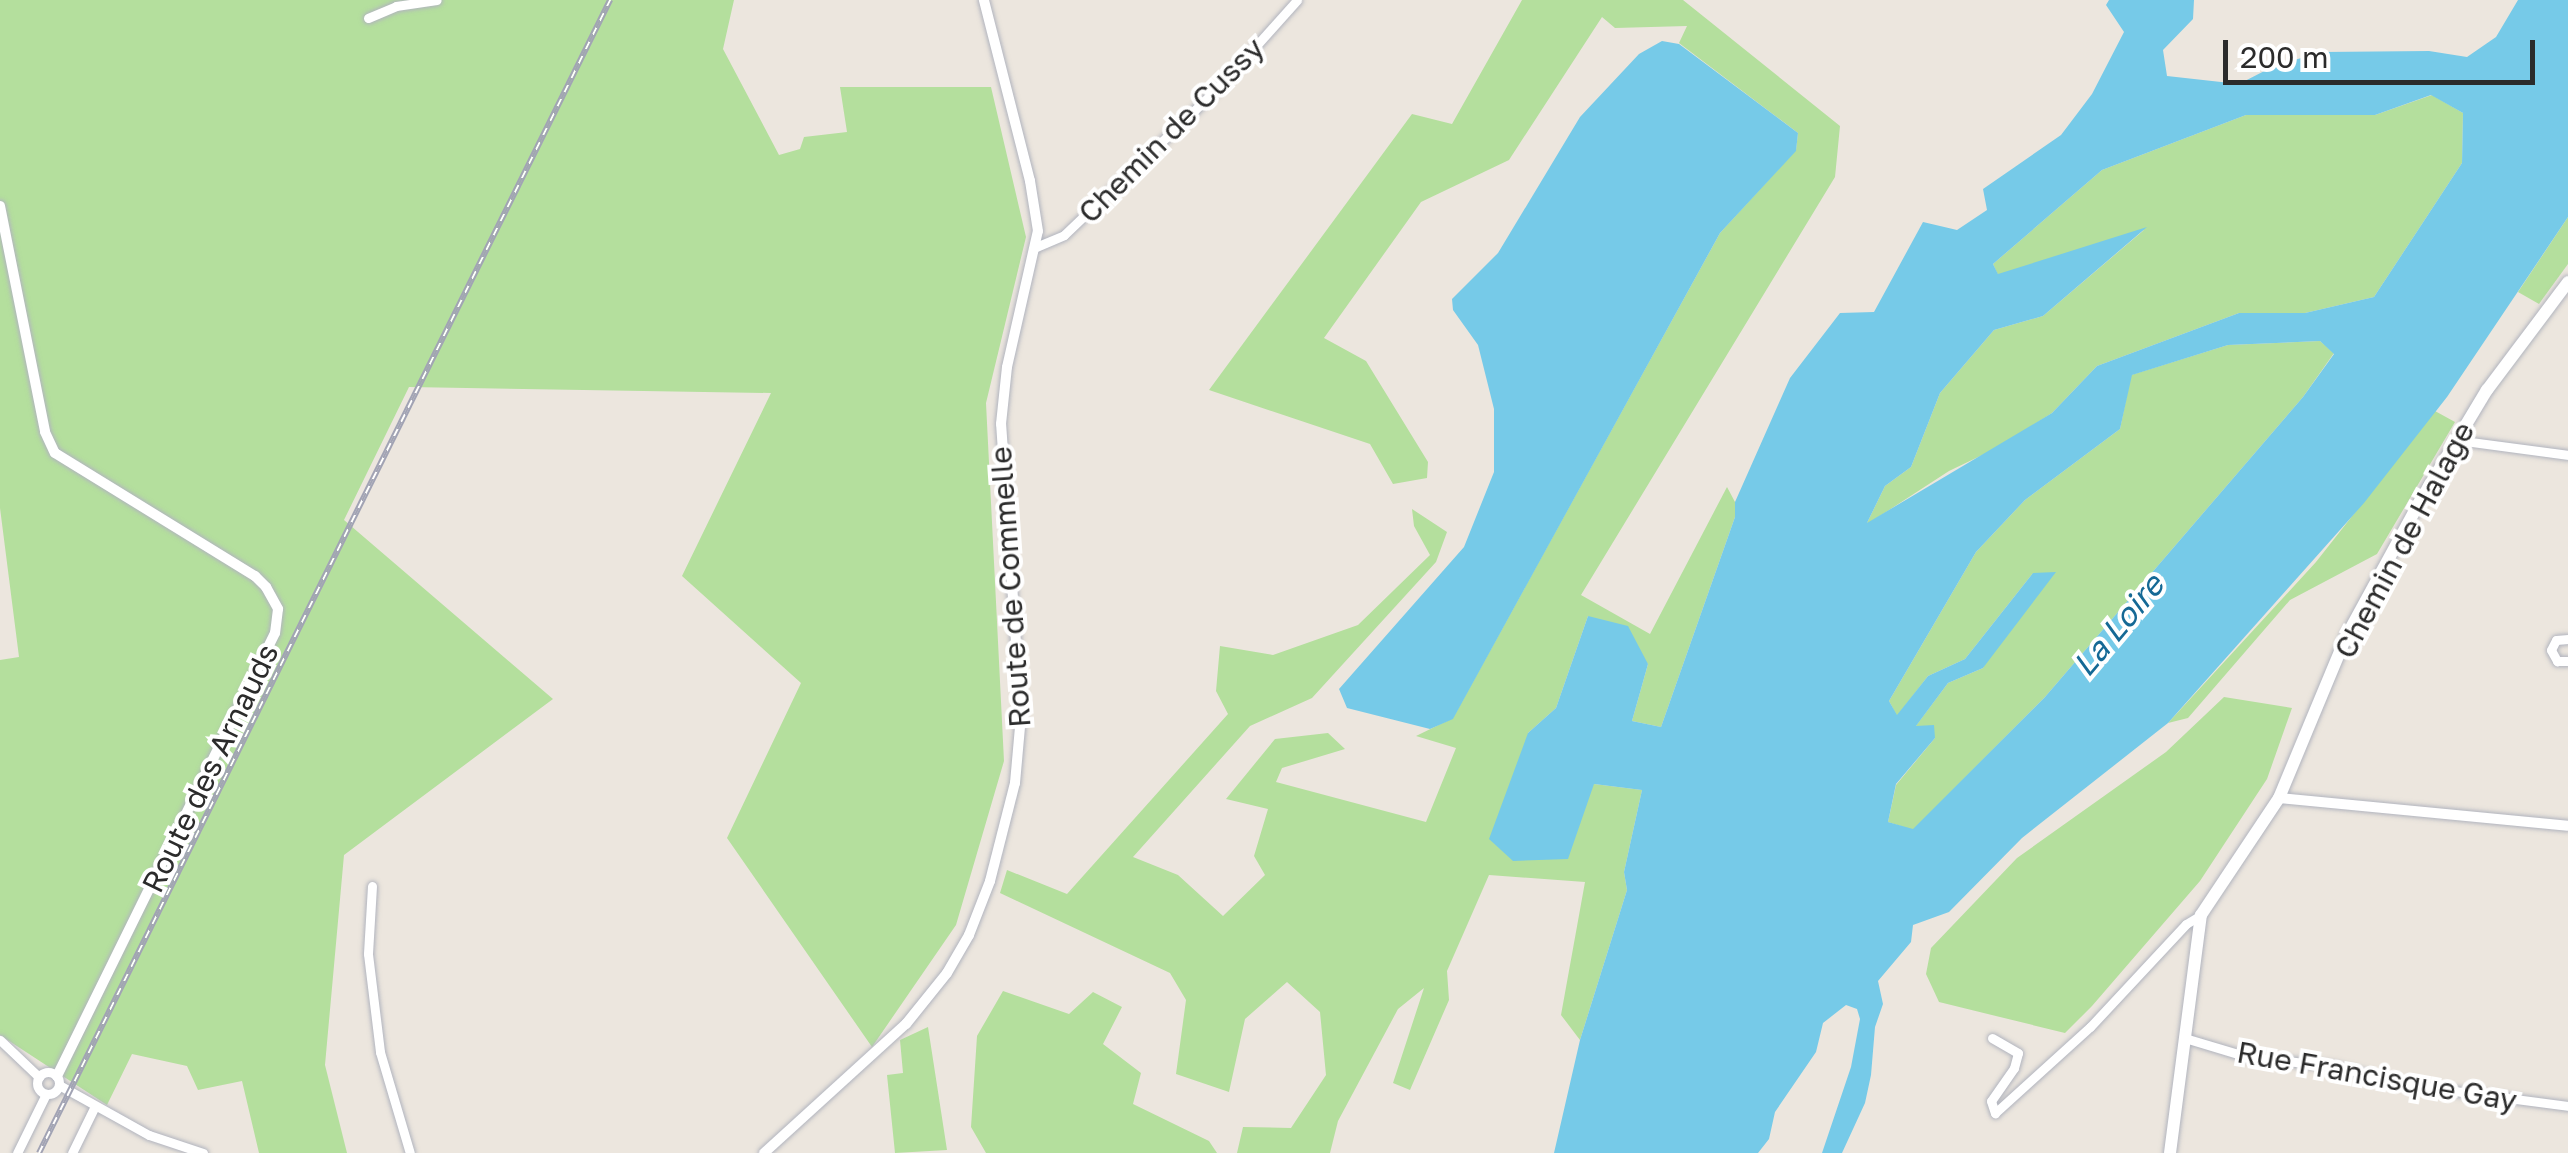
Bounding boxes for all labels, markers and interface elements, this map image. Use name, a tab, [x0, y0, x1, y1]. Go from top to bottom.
scale bar	[2228, 20, 2540, 82]
street label: Chemin de Cussy	[1071, 30, 1271, 230]
text: 200 m	[2240, 39, 2329, 75]
street label: Chemin de Halage	[2327, 416, 2481, 664]
street label: Route de Commelle	[982, 445, 1038, 729]
water label: La Loire	[2064, 566, 2172, 684]
street label: Route des Arnauds	[134, 638, 286, 898]
street label: Rue Francisque Gay	[2234, 1034, 2520, 1118]

